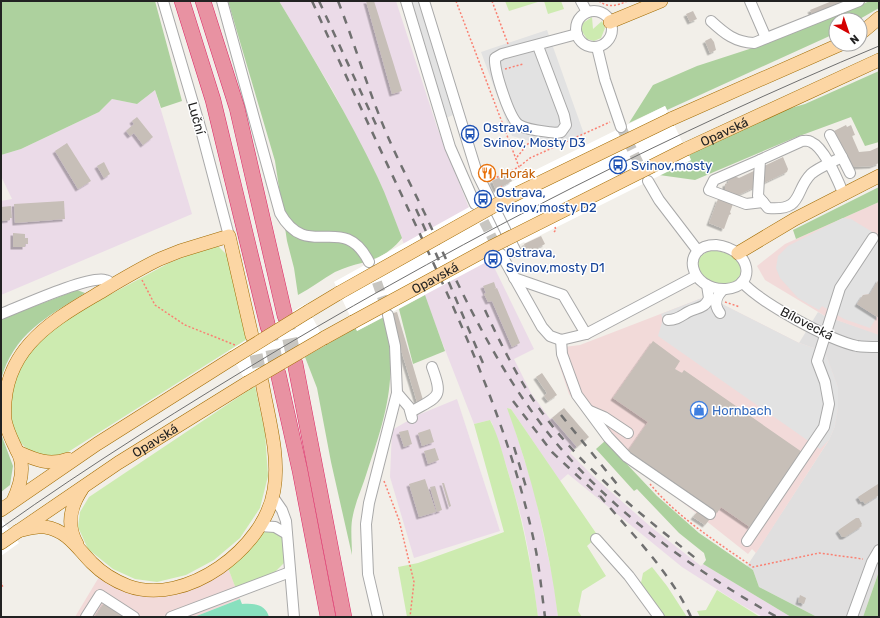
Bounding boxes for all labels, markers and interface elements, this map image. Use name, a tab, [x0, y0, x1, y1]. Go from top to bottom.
north arrow	[828, 12, 868, 52]
text: N	[847, 32, 861, 47]
street label: Luční	[185, 100, 209, 137]
street label: Opavská	[698, 114, 751, 149]
place label: Ostrava, Svinov, Mosty D3	[483, 120, 586, 150]
bus stop icon: Ostrava, Svinov, Mosty D3	[460, 124, 480, 144]
bus stop icon: Svinov,mosty	[608, 155, 628, 175]
place label: Svinov,mosty	[631, 158, 712, 173]
restaurant icon: Horák	[477, 163, 497, 183]
place label: Horák	[500, 166, 536, 181]
place label: Ostrava, Svinov,mosty D2	[496, 185, 597, 215]
bus stop icon: Ostrava, Svinov,mosty D2	[473, 189, 493, 209]
place label: Ostrava, Svinov,mosty D1	[506, 245, 604, 275]
bus stop icon: Ostrava, Svinov,mosty D1	[483, 249, 503, 269]
street label: Opavská	[409, 259, 461, 297]
street label: Bílovecká	[778, 304, 836, 343]
shop icon: Hornbach	[689, 400, 709, 420]
place label: Hornbach	[712, 403, 772, 418]
street label: Opavská	[129, 421, 181, 460]

